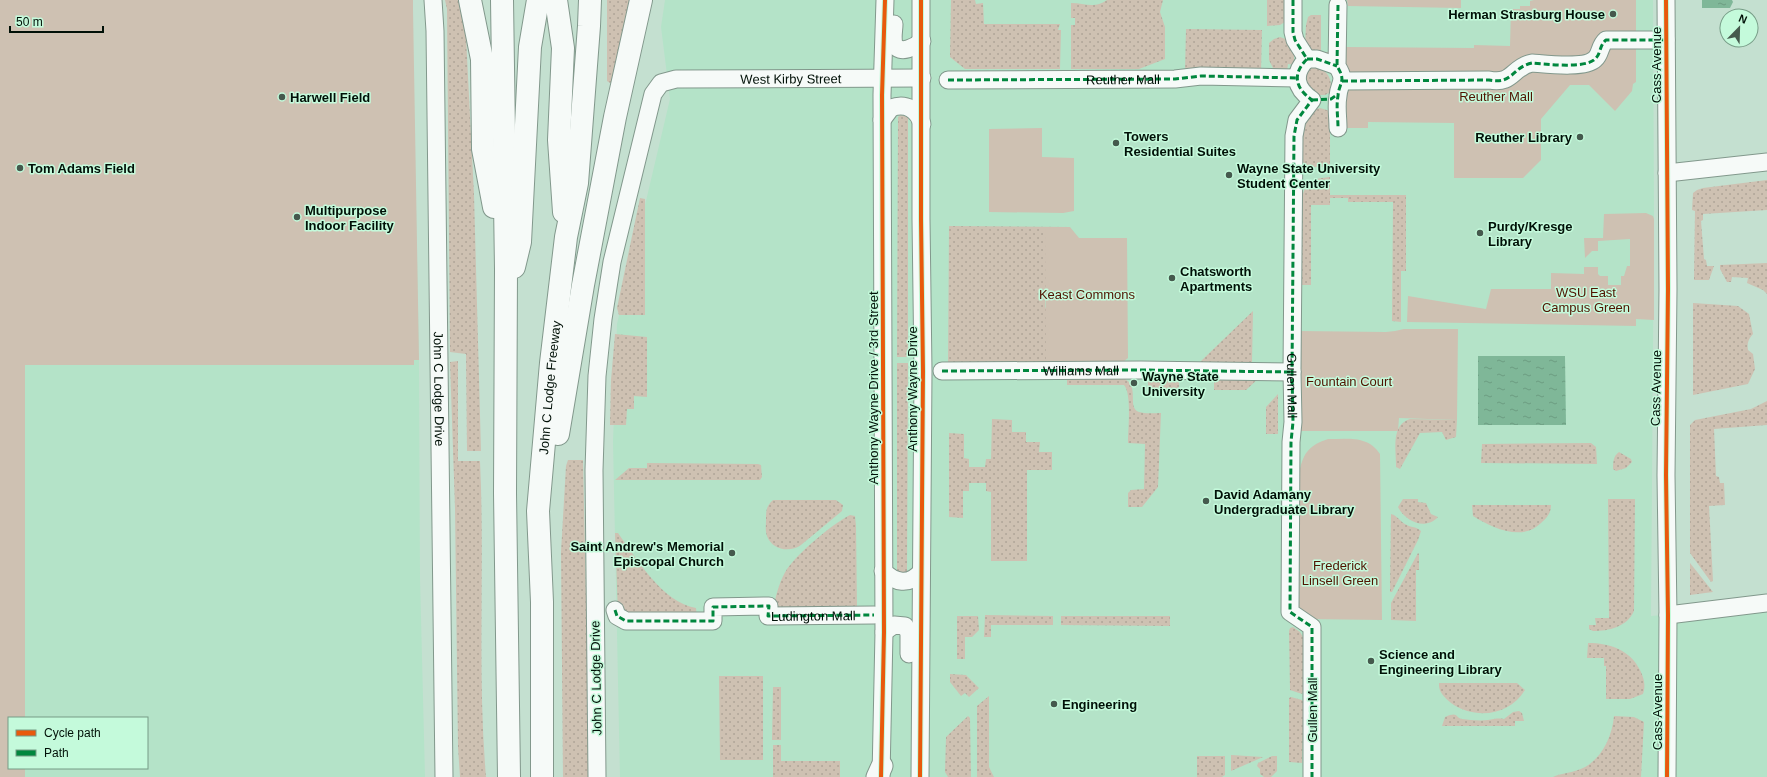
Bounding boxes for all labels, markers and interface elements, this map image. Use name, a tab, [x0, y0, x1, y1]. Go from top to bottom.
place label: Herman Strasburg House	[1448, 7, 1605, 22]
scale bar	[10, 8, 103, 34]
north arrow	[1719, 8, 1759, 48]
marker: Herman Strasburg House	[1608, 9, 1618, 19]
text: N	[1737, 12, 1749, 26]
text: 50 m	[16, 15, 43, 29]
street label: Cass Avenue	[1649, 27, 1664, 103]
street label: West Kirby Street	[740, 71, 842, 86]
street label: Reuther Mall	[1086, 72, 1160, 87]
park label: Reuther Mall	[1459, 89, 1533, 104]
place label: Harwell Field	[290, 90, 370, 105]
marker: Harwell Field	[277, 92, 287, 102]
place label: Towers Residential Suites	[1124, 129, 1236, 159]
place label: Reuther Library	[1475, 130, 1573, 145]
marker: Reuther Library	[1575, 132, 1585, 142]
marker: Towers Residential Suites	[1111, 138, 1121, 148]
place label: Tom Adams Field	[28, 161, 135, 176]
place label: Wayne State University Student Center	[1237, 161, 1381, 191]
marker: Tom Adams Field	[15, 163, 25, 173]
marker: Wayne State University Student Center	[1224, 170, 1234, 180]
place label: Multipurpose Indoor Facility	[305, 203, 395, 233]
marker: Multipurpose Indoor Facility	[292, 212, 302, 222]
place label: Purdy/Kresge Library	[1488, 219, 1573, 249]
marker: Purdy/Kresge Library	[1475, 228, 1485, 238]
place label: Chatsworth Apartments	[1180, 264, 1252, 294]
marker: Chatsworth Apartments	[1167, 273, 1177, 283]
park label: WSU East Campus Green	[1542, 285, 1630, 315]
park label: Keast Commons	[1039, 287, 1136, 302]
street label: Anthony Wayne Drive / 3rd Street	[866, 291, 881, 485]
street label: John C Lodge Freeway	[535, 319, 564, 455]
street label: Anthony Wayne Drive	[905, 326, 920, 452]
street label: John C Lodge Drive	[431, 331, 448, 446]
street label: Cass Avenue	[1648, 350, 1664, 426]
street label: Gullen Mall	[1284, 353, 1300, 419]
street label: Williams Mall	[1043, 363, 1119, 378]
place label: Wayne State University	[1142, 369, 1219, 399]
park label: Fountain Court	[1306, 374, 1392, 389]
marker: Wayne State University	[1129, 378, 1139, 388]
place label: David Adamany Undergraduate Library	[1214, 487, 1355, 517]
marker: David Adamany Undergraduate Library	[1201, 496, 1211, 506]
place label: Saint Andrew's Memorial Episcopal Church	[570, 539, 724, 569]
marker: Saint Andrew's Memorial Episcopal Church	[727, 548, 737, 558]
park label: Frederick Linsell Green	[1302, 558, 1378, 588]
street label: Ludington Mall	[771, 608, 856, 623]
street label: John C Lodge Drive	[587, 620, 605, 736]
place label: Science and Engineering Library	[1379, 647, 1503, 677]
marker: Science and Engineering Library	[1366, 656, 1376, 666]
street label: Cass Avenue	[1650, 674, 1665, 750]
street label: Gullen Mall	[1305, 677, 1320, 743]
place label: Engineering	[1062, 697, 1137, 712]
marker: Engineering	[1049, 699, 1059, 709]
legend	[8, 717, 148, 769]
text: Cycle path	[44, 726, 101, 740]
text: Path	[44, 746, 69, 760]

